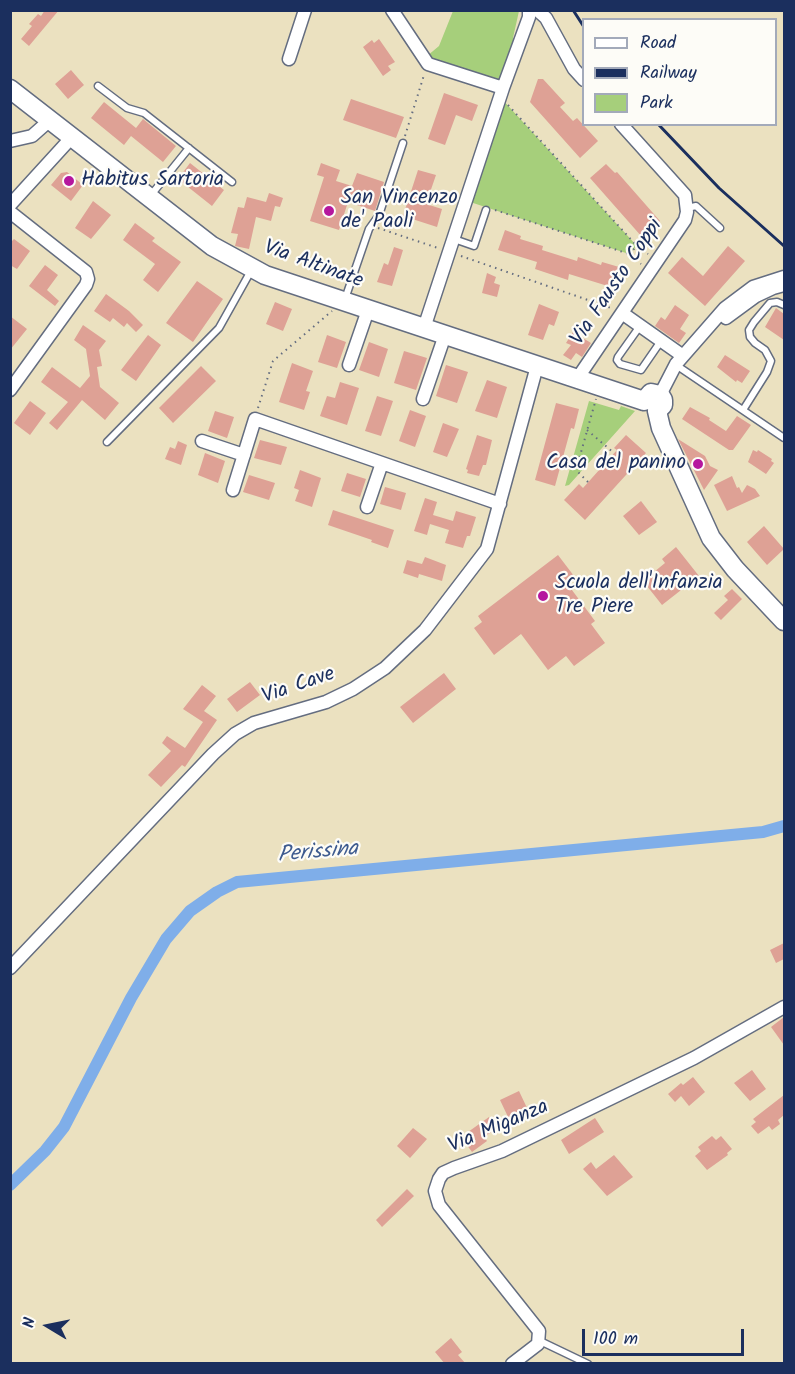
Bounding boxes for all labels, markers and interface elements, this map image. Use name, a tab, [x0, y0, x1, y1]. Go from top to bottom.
legend	[582, 18, 777, 126]
text: Road	[640, 29, 676, 58]
text: Railway	[640, 59, 697, 88]
text: Park	[640, 89, 673, 118]
place label: Habitus Sartoria	[81, 168, 224, 194]
marker: Habitus Sartoria	[62, 174, 76, 188]
place label: San Vincenzo de' Paoli	[341, 186, 458, 236]
marker: San Vincenzo de' Paoli	[322, 204, 336, 218]
street label: Via Fausto Coppi	[566, 215, 670, 351]
street label: Via Altinate	[260, 236, 366, 296]
place label: Casa del panino	[546, 451, 686, 477]
marker: Casa del panino	[691, 457, 705, 471]
place label: Scuola dell'Infanzia Tre Piere	[555, 571, 723, 621]
marker: Scuola dell'Infanzia Tre Piere	[536, 589, 550, 603]
street label: Via Cave	[259, 663, 339, 711]
water label: Perissina	[277, 837, 359, 871]
street label: Via Miganza	[445, 1096, 553, 1160]
north arrow	[18, 1296, 78, 1356]
text: N	[17, 1316, 43, 1330]
scale bar	[585, 1317, 747, 1355]
text: 100 m	[593, 1325, 638, 1354]

